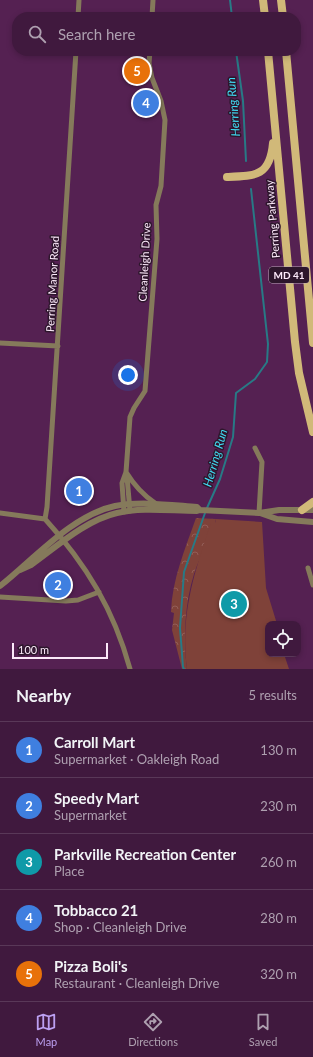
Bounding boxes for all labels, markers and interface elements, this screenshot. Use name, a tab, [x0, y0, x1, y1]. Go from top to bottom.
search box	[12, 12, 301, 56]
icon: search	[26, 23, 48, 45]
text: Search here	[58, 25, 135, 43]
pin: 5	[124, 56, 150, 86]
water label: Herring Run	[223, 77, 243, 137]
pin: 4	[133, 88, 159, 118]
street label: Perring Parkway	[262, 179, 282, 259]
street label: Cleanleigh Drive	[135, 222, 153, 302]
street label: Perring Manor Road	[43, 236, 61, 332]
road number: MD 41	[269, 267, 309, 283]
your location	[118, 365, 138, 385]
water label: Herring Run	[200, 427, 230, 489]
pin: 1	[66, 476, 92, 506]
pin: 2	[45, 570, 71, 600]
pin: 3	[221, 589, 247, 619]
map controls	[265, 621, 301, 657]
button: locate	[265, 621, 301, 657]
scale bar	[12, 641, 108, 660]
text: 100 m	[18, 643, 49, 656]
text: Nearby	[16, 685, 71, 706]
text: 5 results	[249, 687, 297, 703]
text: Carroll Mart	[54, 733, 135, 751]
text: 1	[25, 742, 33, 758]
text: 130 m	[260, 742, 297, 758]
text: Supermarket · Oakleigh Road	[54, 751, 219, 767]
text: Speedy Mart	[54, 789, 139, 807]
text: 2	[25, 798, 33, 814]
text: 230 m	[260, 798, 297, 814]
text: Supermarket	[54, 807, 127, 823]
text: Parkville Recreation Center	[54, 845, 236, 863]
text: 3	[25, 854, 33, 870]
text: 260 m	[260, 854, 297, 870]
text: Place	[54, 863, 84, 879]
text: Tobbacco 21	[54, 901, 138, 919]
text: 4	[25, 910, 33, 926]
text: 280 m	[260, 910, 297, 926]
text: Shop · Cleanleigh Drive	[54, 919, 187, 935]
text: Pizza Boli's	[54, 957, 128, 975]
text: 5	[25, 966, 33, 982]
text: 320 m	[260, 966, 297, 982]
text: Restaurant · Cleanleigh Drive	[54, 975, 219, 991]
tab: Map	[35, 1011, 57, 1048]
tab: Directions	[128, 1011, 178, 1048]
tab: Saved	[249, 1011, 278, 1048]

